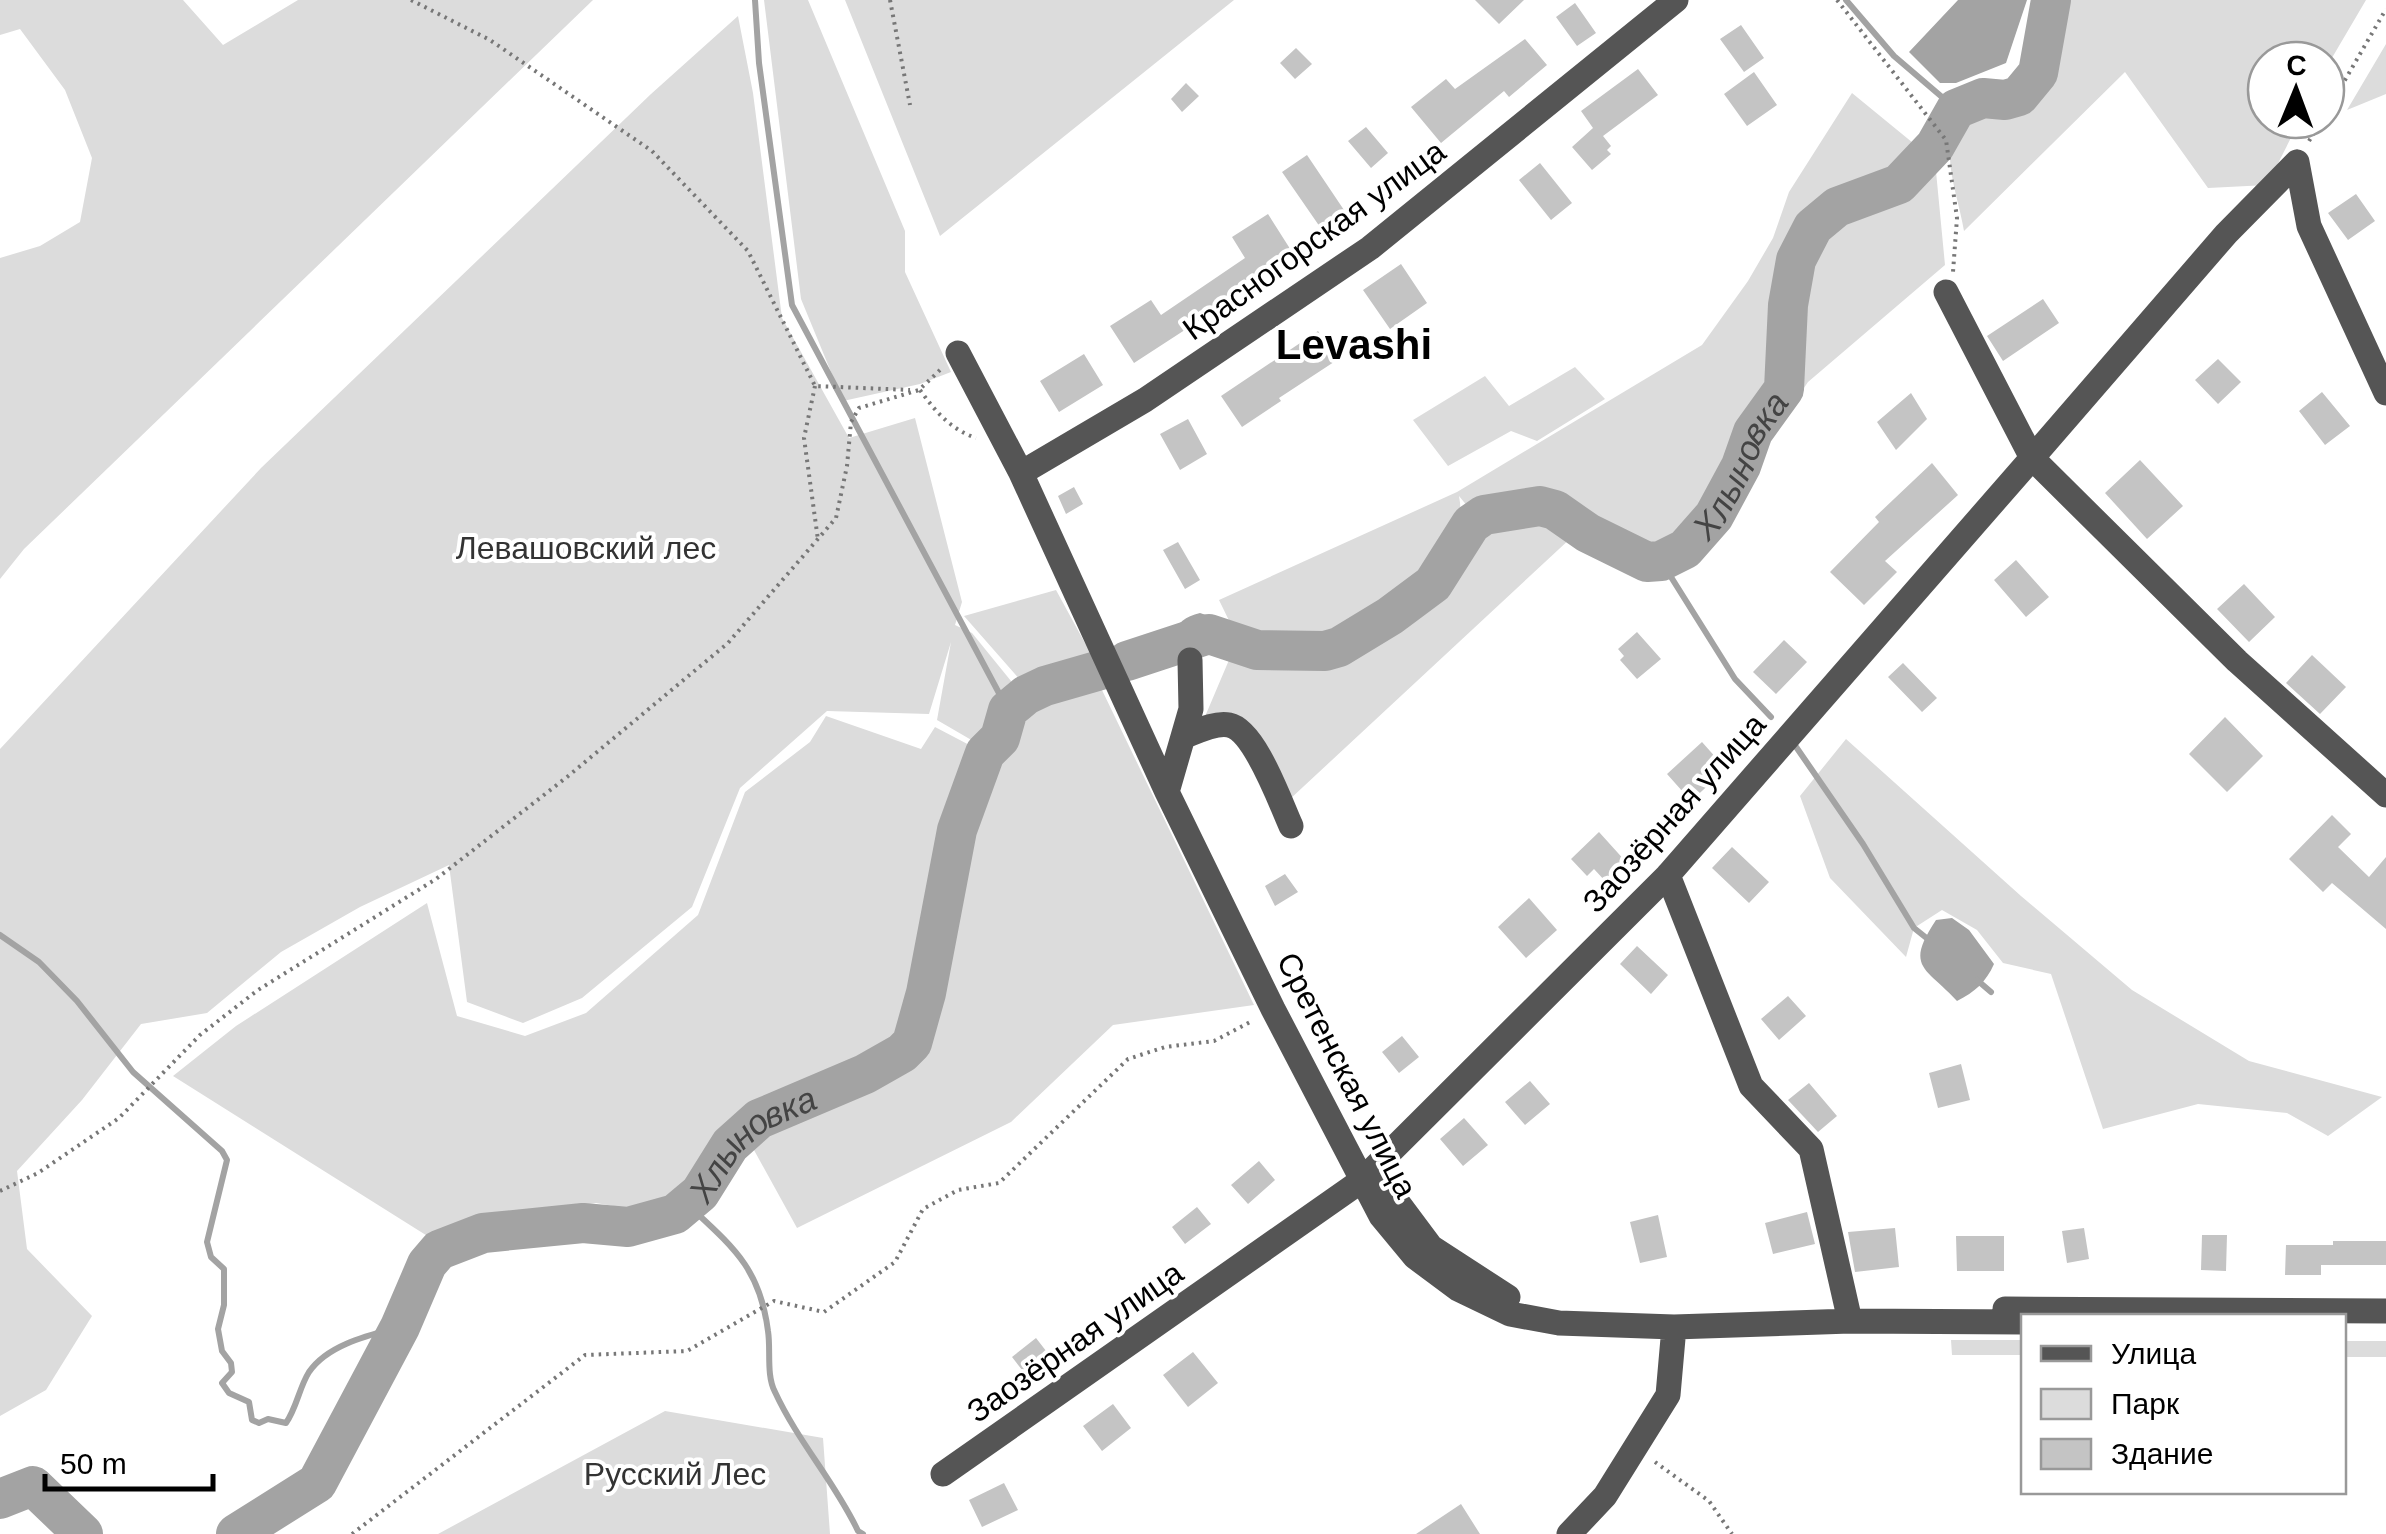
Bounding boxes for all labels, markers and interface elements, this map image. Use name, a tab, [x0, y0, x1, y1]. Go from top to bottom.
north arrow	[2246, 40, 2346, 140]
text: С	[2286, 50, 2307, 81]
street label: Красногорская улица	[1176, 133, 1452, 347]
district label: Levashi	[1276, 321, 1432, 368]
water label: Хлыновка	[1683, 384, 1795, 547]
park label: Левашовский лес	[456, 530, 716, 566]
street label: Заозёрная улица	[1575, 706, 1773, 920]
street label: Сретенская улица	[1270, 947, 1424, 1204]
water label: Хлыновка	[679, 1078, 822, 1210]
street label: Заозёрная улица	[960, 1254, 1190, 1430]
legend	[2021, 1314, 2346, 1494]
text: Улица	[2111, 1337, 2196, 1370]
text: Парк	[2111, 1387, 2180, 1420]
scale bar	[45, 1429, 212, 1491]
text: Здание	[2111, 1437, 2213, 1470]
text: 50 m	[60, 1447, 127, 1480]
park label: Русский Лес	[584, 1456, 766, 1492]

